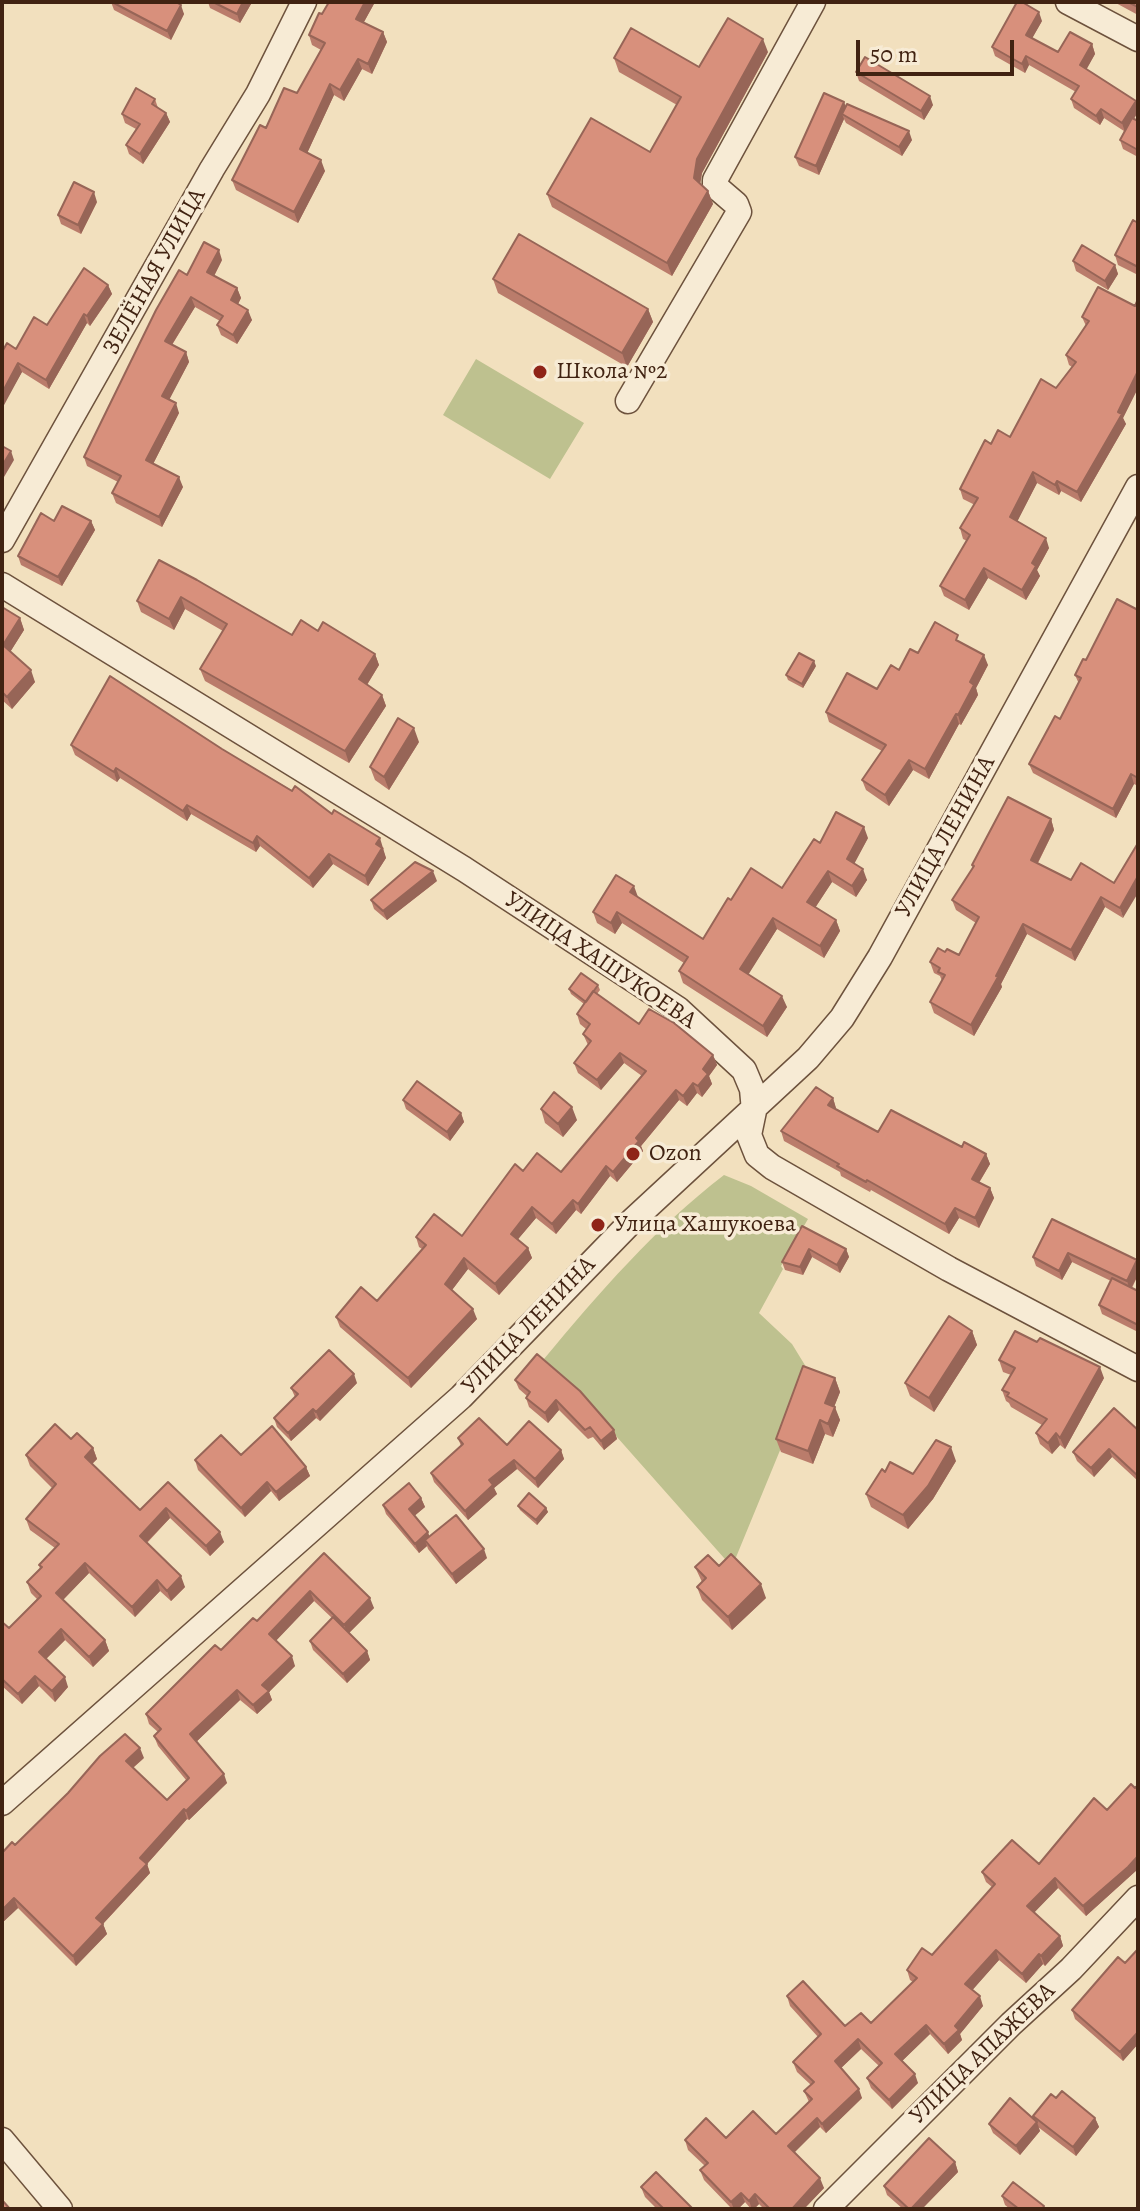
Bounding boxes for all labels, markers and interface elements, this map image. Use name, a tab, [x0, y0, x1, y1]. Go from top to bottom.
scale bar	[860, 24, 1018, 74]
text: 50 m	[870, 38, 918, 70]
street label: ЗЕЛЁНАЯ УЛИЦА	[97, 184, 213, 360]
place label: Школа №2	[556, 358, 667, 386]
marker: Школа №2	[531, 363, 549, 381]
street label: УЛИЦА ЛЕНИНА	[890, 751, 1002, 923]
street label: УЛИЦА ХАШУКОЕВА	[499, 886, 701, 1036]
place label: Ozon	[649, 1140, 702, 1168]
marker: Ozon	[624, 1145, 642, 1163]
place label: Улица Хашукоева	[614, 1211, 796, 1239]
marker: Улица Хашукоева	[589, 1216, 607, 1234]
street label: УЛИЦА ЛЕНИНА	[456, 1251, 602, 1401]
street label: УЛИЦА АПАЖЕВА	[904, 1977, 1062, 2131]

